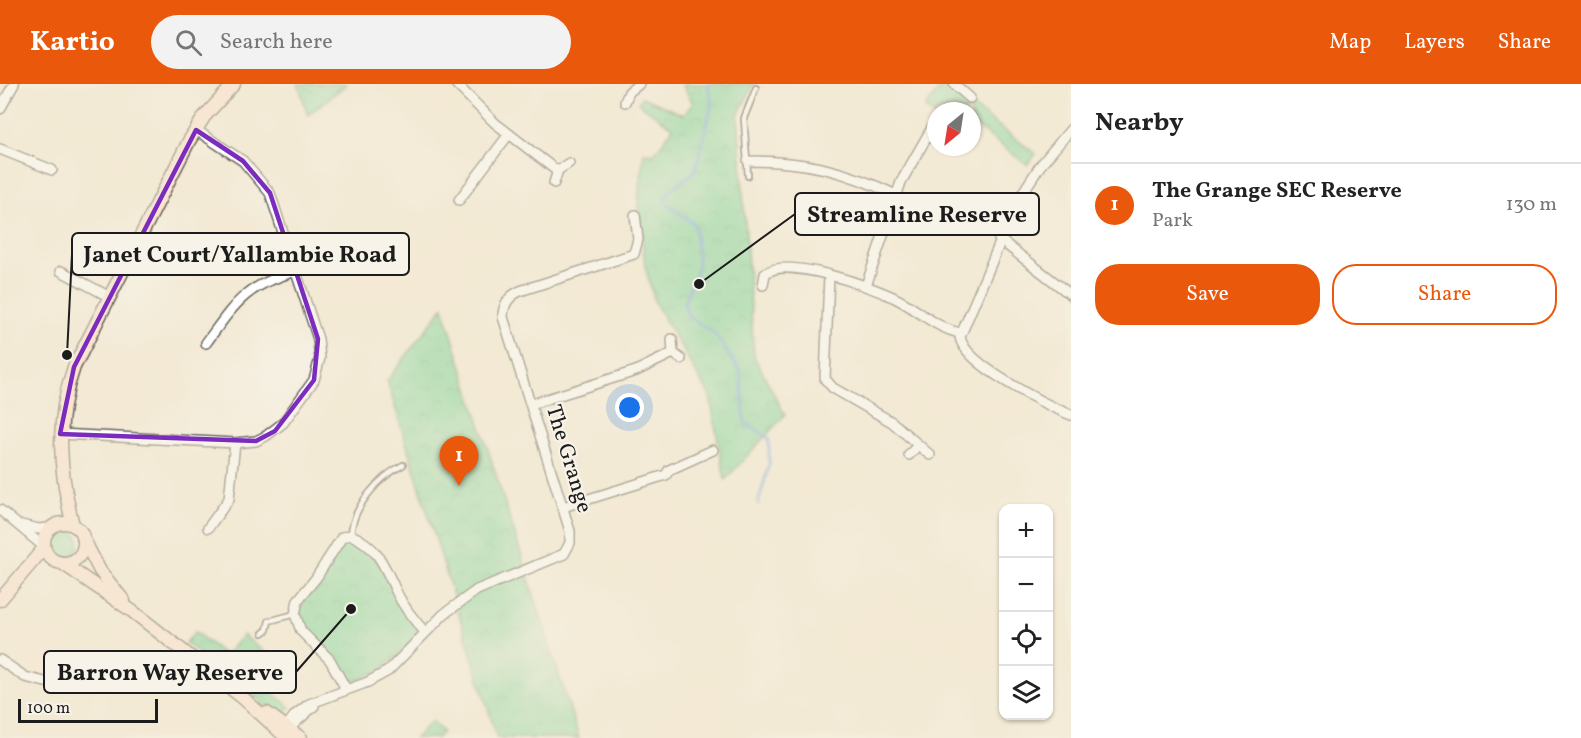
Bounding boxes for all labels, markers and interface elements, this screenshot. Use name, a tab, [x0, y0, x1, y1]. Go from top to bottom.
search box	[151, 15, 571, 69]
text: Kartio	[30, 23, 115, 62]
icon: search	[172, 26, 205, 59]
text: Search here	[220, 27, 333, 58]
text: Map	[1329, 28, 1371, 57]
text: Layers	[1404, 28, 1465, 57]
text: Share	[1498, 28, 1551, 57]
north arrow	[927, 102, 981, 156]
text: Nearby	[1095, 105, 1184, 141]
text: The Grange SEC Reserve	[1152, 176, 1402, 207]
text: 1	[1110, 191, 1119, 219]
text: 130 m	[1506, 191, 1557, 219]
callout: Streamline Reserve	[795, 193, 1039, 235]
text: Streamline Reserve	[807, 199, 1027, 233]
text: Park	[1152, 207, 1193, 235]
callout: Janet Court/Yallambie Road	[72, 233, 409, 275]
text: Janet Court/Yallambie Road	[82, 239, 397, 273]
button: Save	[1095, 264, 1320, 325]
button: Share	[1332, 264, 1557, 325]
your location	[615, 393, 644, 422]
street label: The Grange	[537, 401, 599, 517]
pin: 1	[440, 436, 478, 486]
map controls	[999, 504, 1053, 720]
button: +	[999, 504, 1053, 558]
button: −	[999, 558, 1053, 612]
button: locate	[999, 612, 1053, 666]
callout: Barron Way Reserve	[44, 651, 296, 693]
text: Barron Way Reserve	[57, 657, 283, 691]
button: layers	[999, 666, 1053, 720]
scale bar	[18, 696, 158, 724]
text: 100 m	[27, 698, 70, 720]

